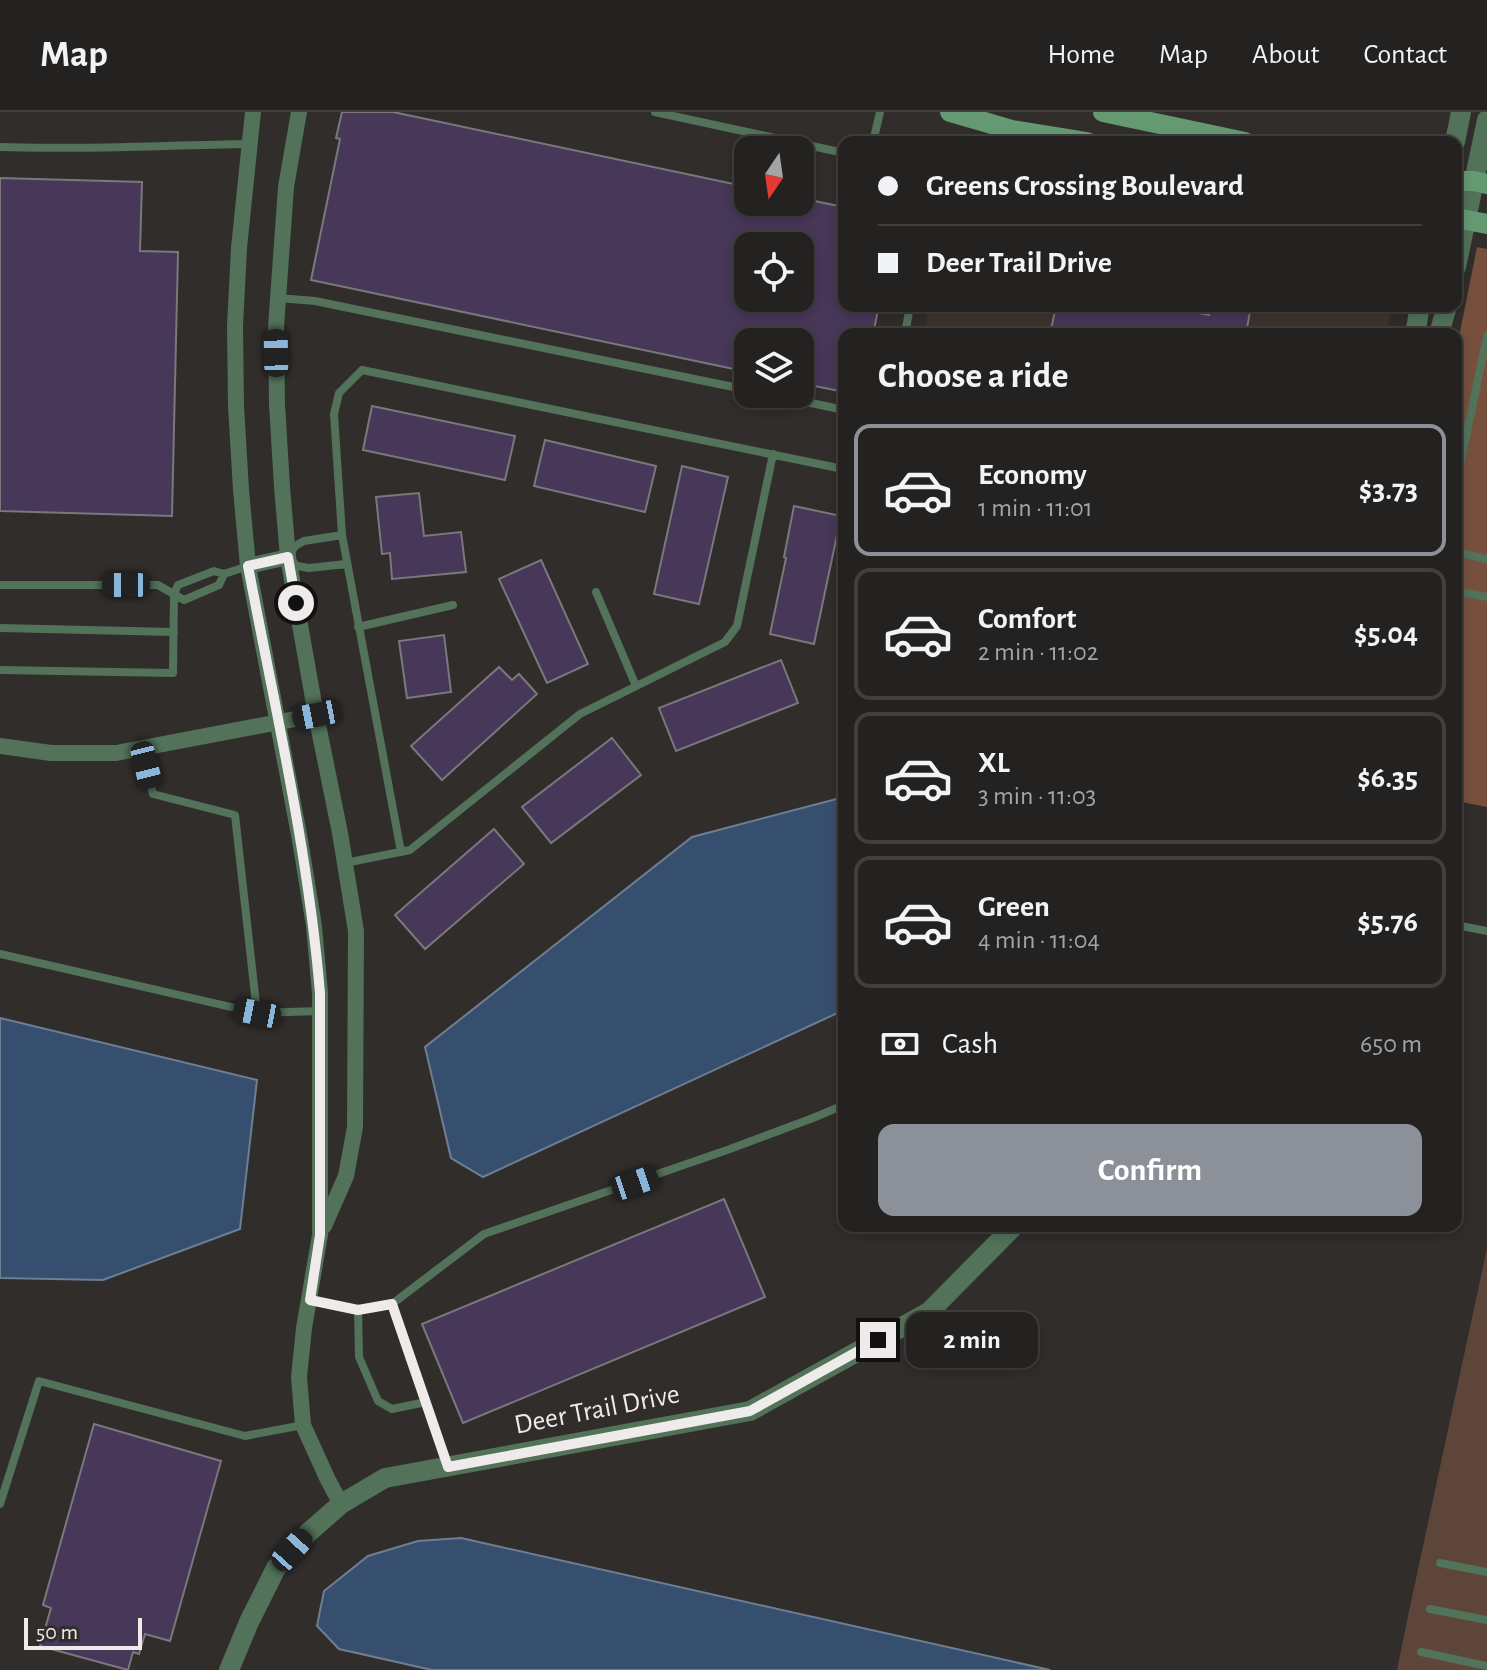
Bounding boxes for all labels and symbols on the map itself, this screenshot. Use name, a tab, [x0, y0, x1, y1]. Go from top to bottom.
north arrow	[734, 136, 814, 216]
car	[264, 329, 288, 377]
car	[102, 573, 150, 597]
route start	[278, 585, 314, 621]
car	[290, 699, 342, 731]
car	[129, 739, 163, 791]
car	[231, 997, 283, 1029]
car	[608, 1164, 662, 1202]
callout: 2 min	[906, 1312, 1038, 1368]
route end	[860, 1322, 896, 1358]
street label: Deer Trail Drive	[512, 1380, 682, 1440]
car	[267, 1524, 317, 1576]
scale bar	[24, 1614, 142, 1650]

